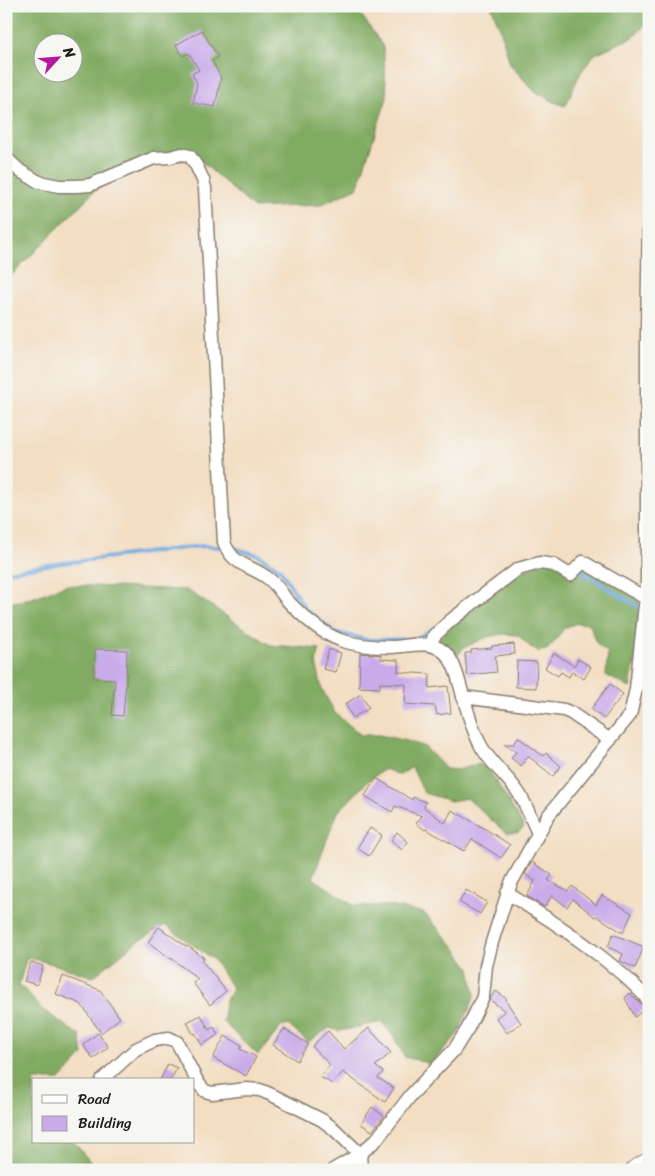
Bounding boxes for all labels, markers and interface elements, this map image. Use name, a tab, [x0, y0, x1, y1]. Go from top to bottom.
north arrow	[32, 32, 82, 82]
text: N	[55, 42, 83, 63]
legend	[32, 1078, 195, 1144]
text: Road	[78, 1086, 111, 1112]
text: Building	[78, 1110, 132, 1136]

